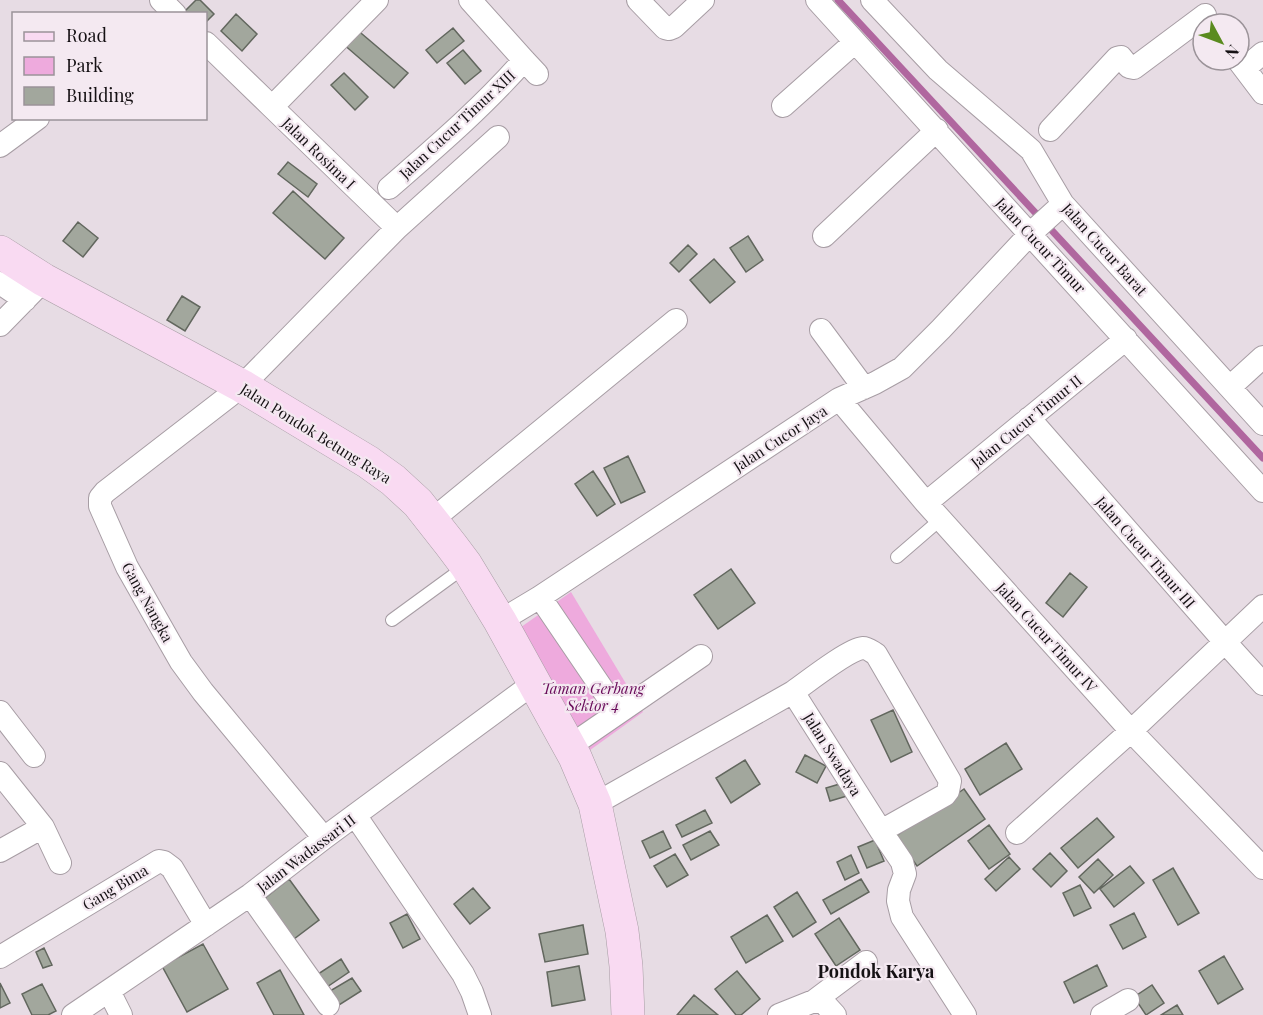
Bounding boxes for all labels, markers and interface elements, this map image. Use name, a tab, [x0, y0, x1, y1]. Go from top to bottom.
legend	[12, 12, 207, 120]
north arrow	[1191, 12, 1251, 72]
text: Road	[66, 23, 107, 47]
text: N	[1221, 41, 1244, 64]
text: Park	[66, 53, 103, 77]
street label: Jalan Cucur Timur XIII	[394, 65, 519, 184]
text: Building	[66, 83, 134, 107]
street label: Jalan Rosima I	[277, 112, 360, 193]
street label: Jalan Cucur Timur	[991, 192, 1091, 297]
street label: Jalan Cucur Barat	[1057, 198, 1152, 300]
street label: Jalan Cucur Timur II	[966, 370, 1086, 473]
street label: Jalan Pondok Betung Raya	[236, 378, 396, 488]
street label: Jalan Cucor Jaya	[728, 400, 831, 476]
street label: Jalan Cucur Timur III	[1091, 491, 1200, 612]
street label: Gang Nangka	[118, 558, 178, 646]
street label: Jalan Cucur Timur IV	[992, 577, 1102, 697]
park label: Taman Gerbang Sektor 4	[542, 678, 646, 715]
street label: Jalan Swadaya	[799, 708, 867, 800]
street label: Jalan Wadassari II	[252, 809, 359, 897]
street label: Gang Bima	[79, 859, 152, 914]
district label: Pondok Karya	[818, 959, 935, 983]

